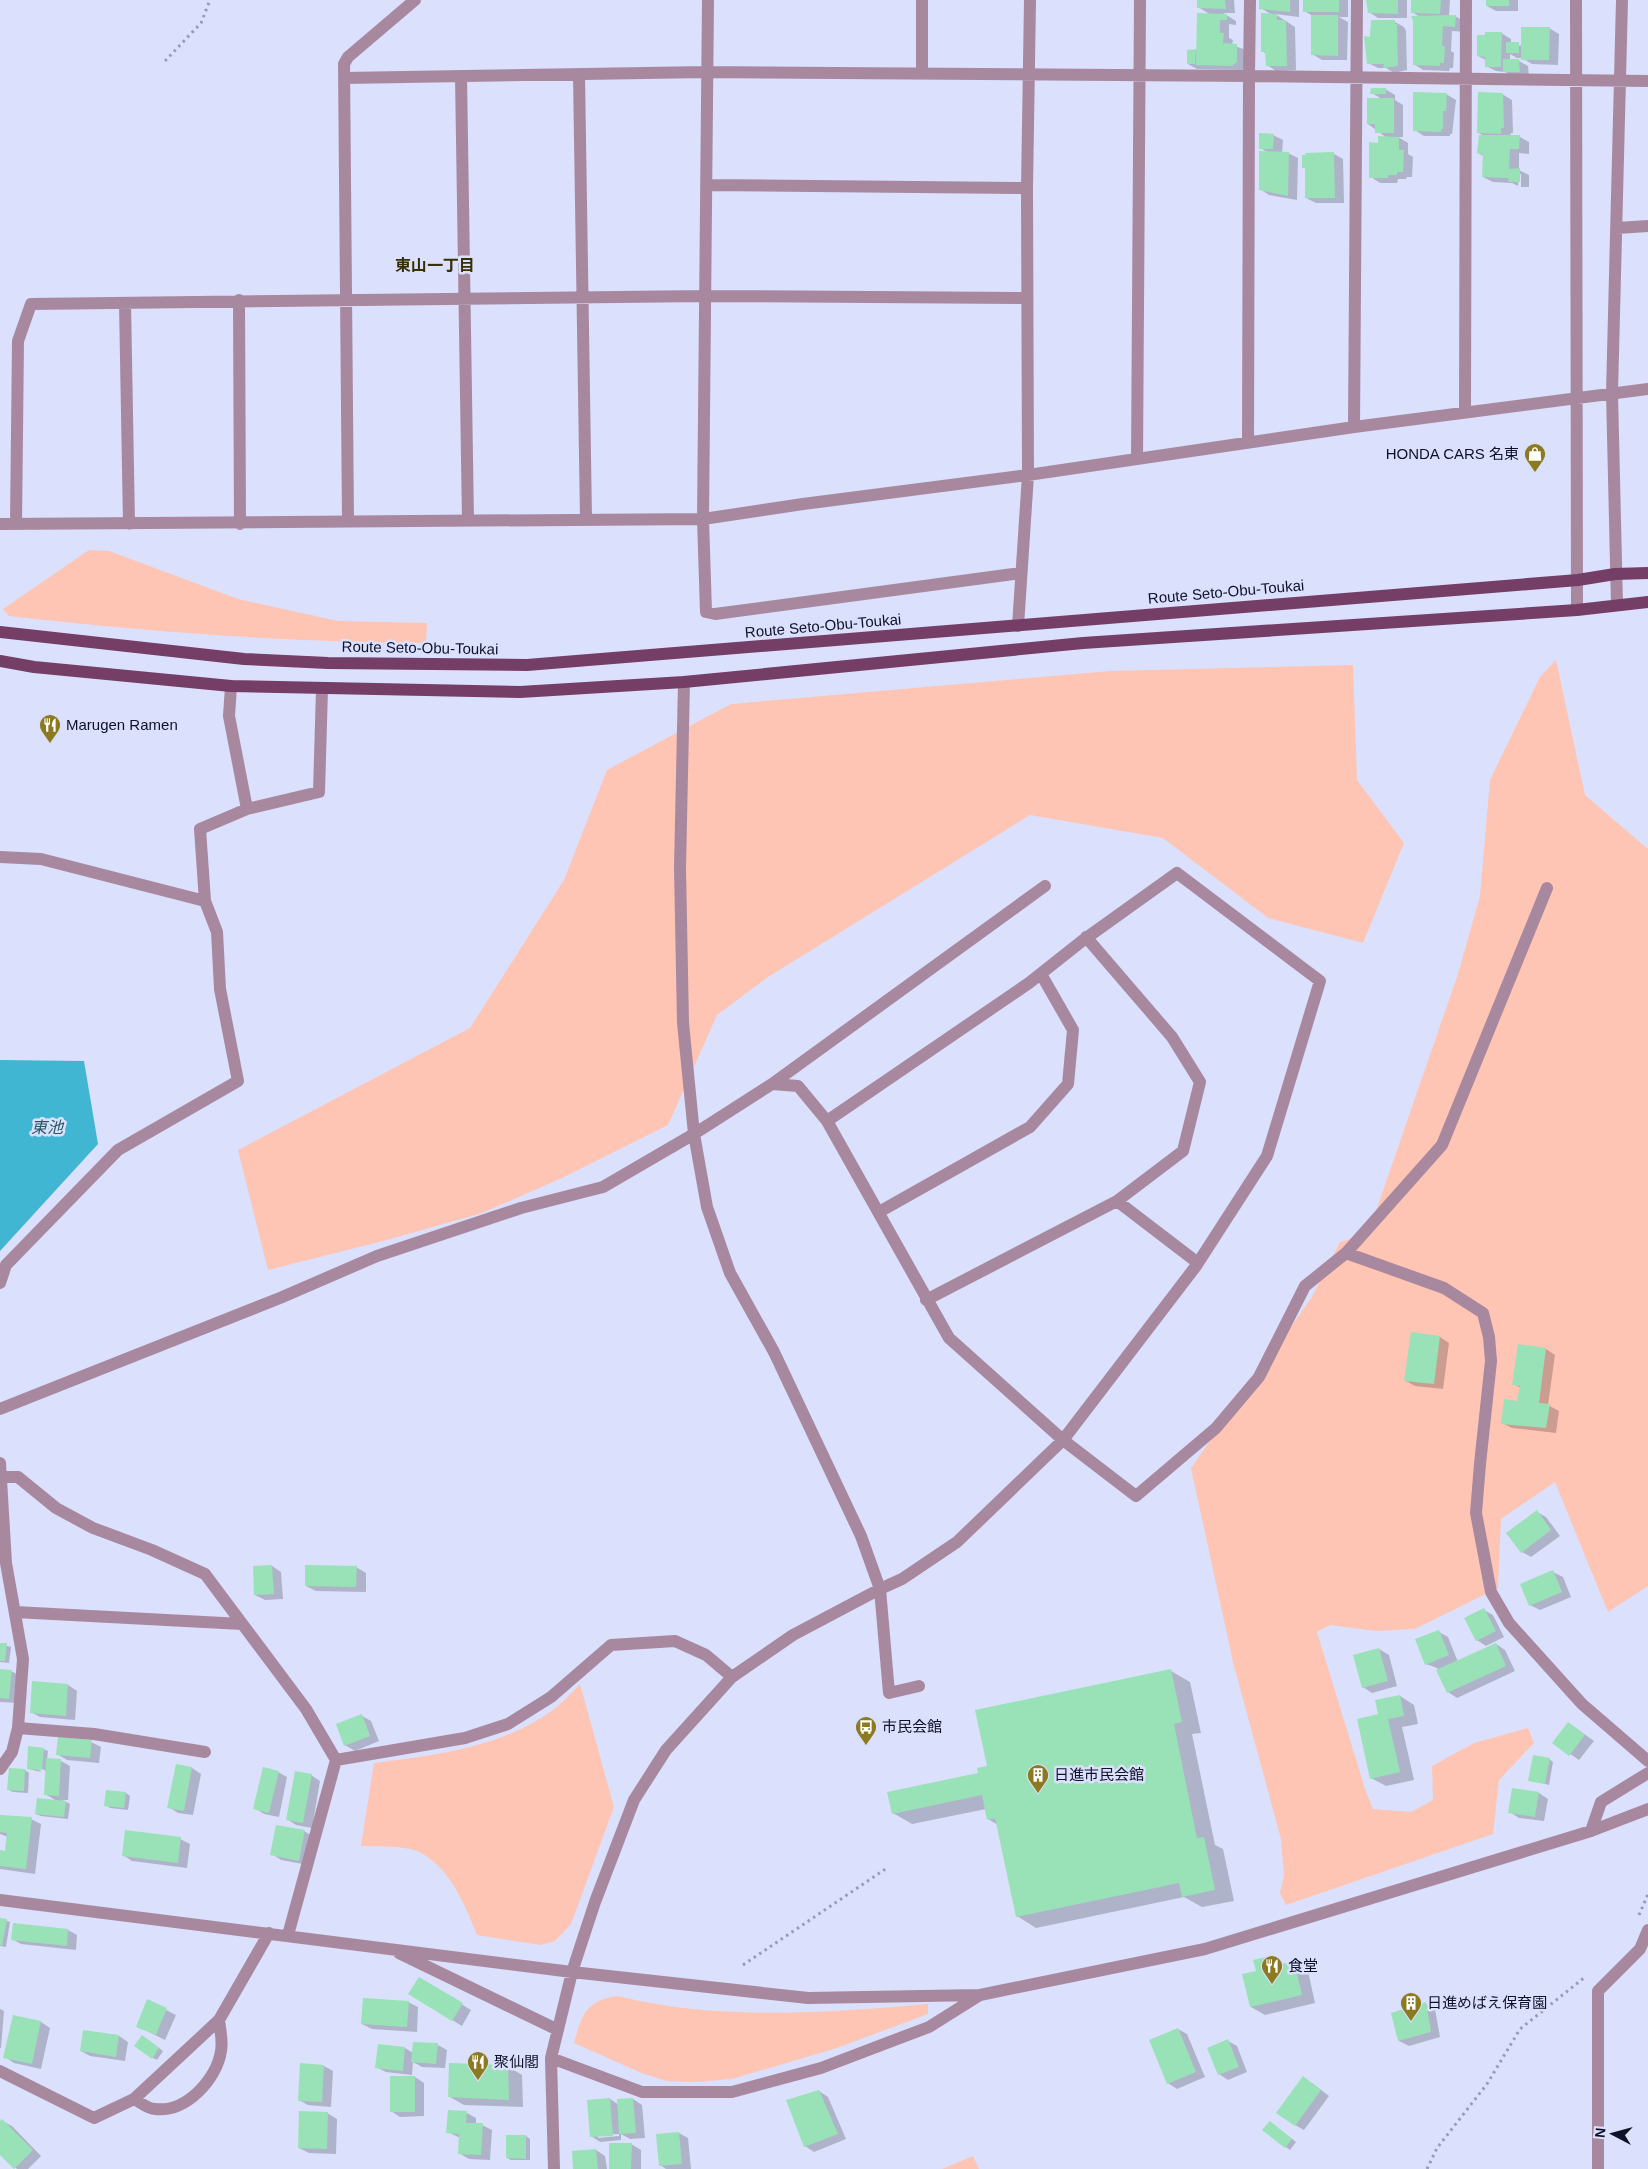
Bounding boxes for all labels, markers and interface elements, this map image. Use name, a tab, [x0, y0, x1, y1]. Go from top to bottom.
district label: 東山一丁目	[395, 257, 475, 274]
shop icon: HONDA CARS 名東	[1523, 442, 1547, 473]
place label: HONDA CARS 名東	[1386, 445, 1519, 462]
street label: Route Seto-Obu-Toukai	[1147, 576, 1305, 607]
street label: Route Seto-Obu-Toukai	[744, 610, 902, 641]
street label: Route Seto-Obu-Toukai	[341, 638, 499, 657]
restaurant icon: Marugen Ramen	[38, 713, 62, 744]
place label: Marugen Ramen	[66, 716, 178, 733]
water label: 東池	[31, 1119, 65, 1136]
bus stop icon: 市民会館	[854, 1715, 878, 1746]
place label: 市民会館	[882, 1718, 942, 1735]
building icon: 日進市民会館	[1026, 1763, 1050, 1794]
place label: 日進市民会館	[1054, 1766, 1144, 1783]
restaurant icon: 食堂	[1260, 1954, 1284, 1985]
place label: 食堂	[1288, 1957, 1318, 1974]
building icon: 日進めばえ保育園	[1399, 1991, 1423, 2022]
place label: 日進めばえ保育園	[1427, 1994, 1547, 2011]
restaurant icon: 聚仙閣	[466, 2050, 490, 2081]
place label: 聚仙閣	[494, 2053, 539, 2070]
north arrow	[1588, 2109, 1638, 2159]
text: N	[1592, 2127, 1609, 2139]

